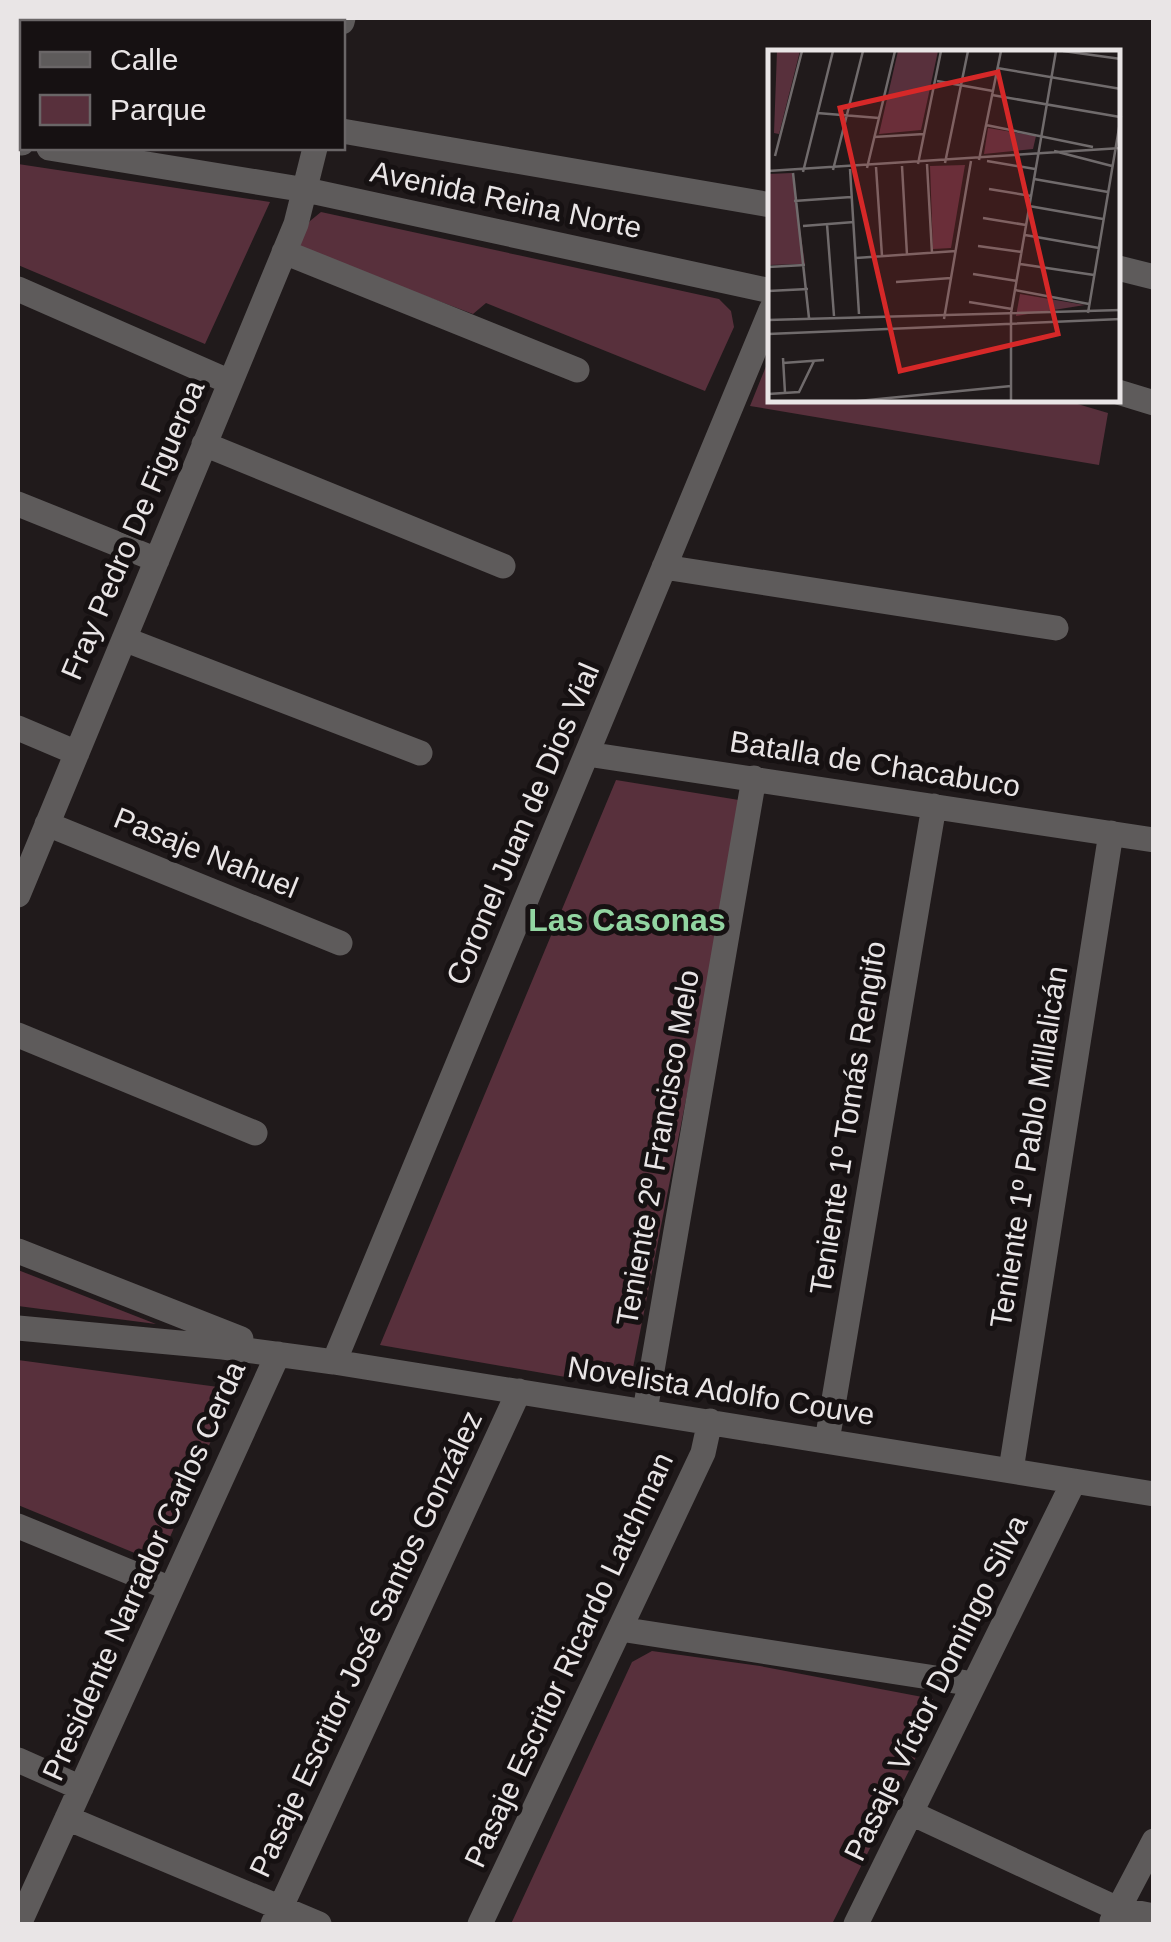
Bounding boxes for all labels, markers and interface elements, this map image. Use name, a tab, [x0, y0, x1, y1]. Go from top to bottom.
legend	[20, 20, 345, 150]
text: Calle	[110, 43, 178, 76]
inset map	[768, 50, 1121, 402]
text: Parque	[110, 93, 207, 126]
street label: Avenida Reina Norte	[368, 155, 645, 244]
street label: Fray Pedro De Figueroa	[54, 375, 211, 684]
street label: Coronel Juan de Dios Vial	[440, 658, 605, 990]
street label: Batalla de Chacabuco	[728, 724, 1023, 803]
street label: Pasaje Nahuel	[110, 801, 303, 904]
district label: Las Casonas	[528, 902, 726, 938]
street label: Teniente 1º Tomás Rengifo	[803, 939, 892, 1297]
street label: Teniente 1º Pablo Millalicán	[984, 964, 1073, 1330]
street label: Teniente 2º Francisco Melo	[610, 967, 705, 1329]
street label: Novelista Adolfo Couve	[565, 1350, 877, 1431]
street label: Presidente Narrador Carlos Cerda	[36, 1356, 251, 1785]
street label: Pasaje Escritor José Santos González	[243, 1406, 488, 1882]
street label: Pasaje Escritor Ricardo Latchman	[458, 1447, 679, 1872]
street label: Pasaje Víctor Domingo Silva	[837, 1509, 1034, 1866]

